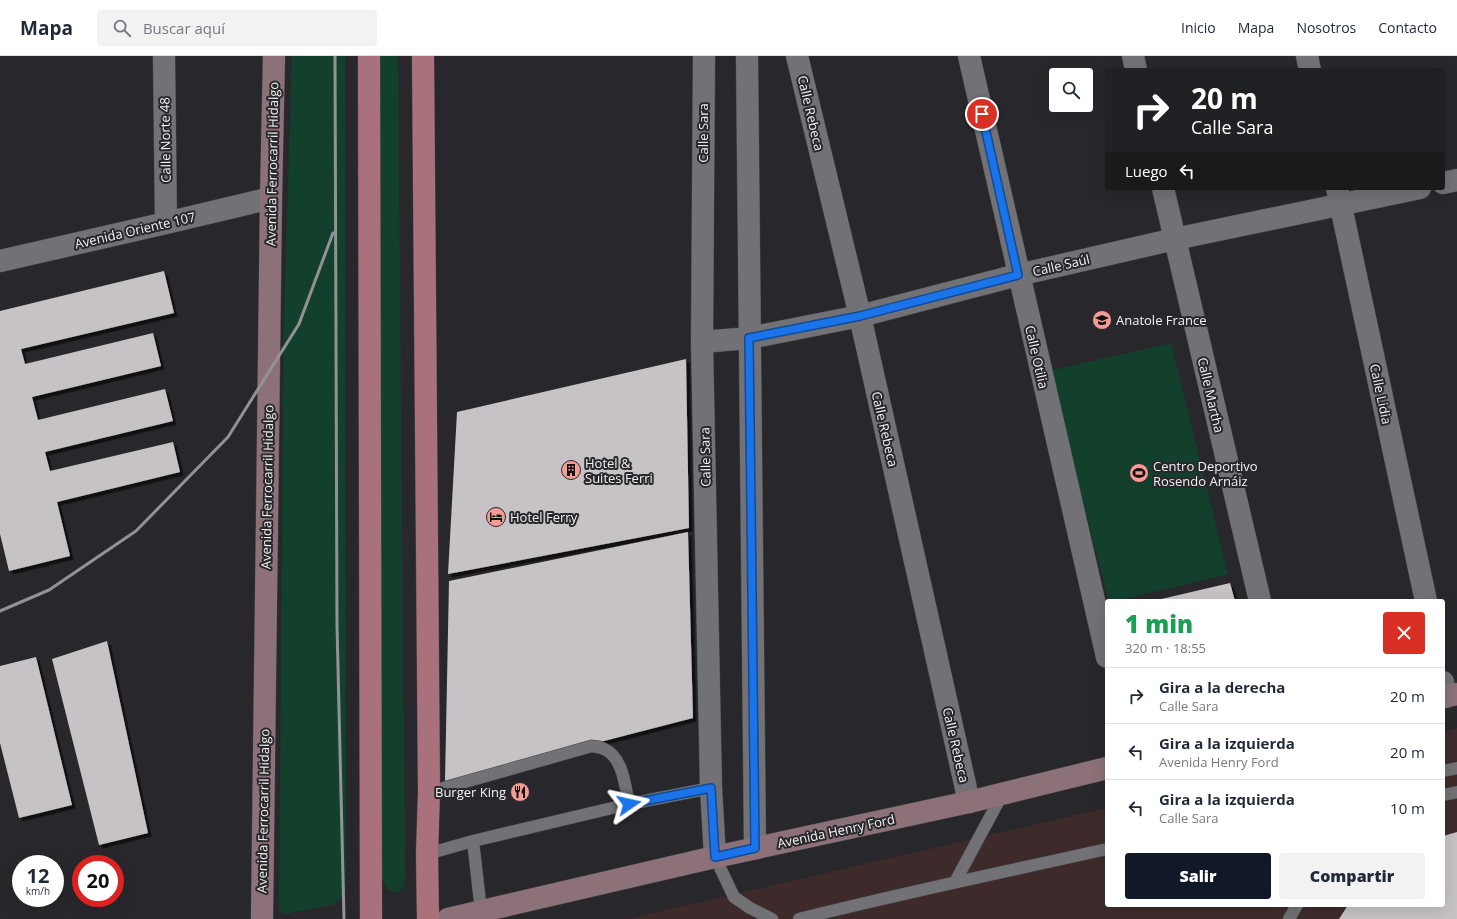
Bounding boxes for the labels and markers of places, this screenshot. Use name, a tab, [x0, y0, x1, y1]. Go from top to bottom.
pin	[965, 97, 999, 131]
school or university icon: Anatole France	[1091, 309, 1113, 331]
place label: Anatole France	[1116, 311, 1207, 329]
place label: Hotel & Suites Ferri	[585, 454, 653, 487]
place label: Centro Deportivo Rosendo Arnáiz	[1153, 457, 1258, 490]
building icon: Hotel & Suites Ferri	[560, 459, 582, 481]
sports icon: Centro Deportivo Rosendo Arnáiz	[1128, 462, 1150, 484]
hotel icon: Hotel Ferry	[485, 506, 507, 528]
place label: Hotel Ferry	[510, 508, 578, 526]
restaurant icon: Burger King	[509, 781, 531, 803]
place label: Burger King	[435, 783, 506, 801]

